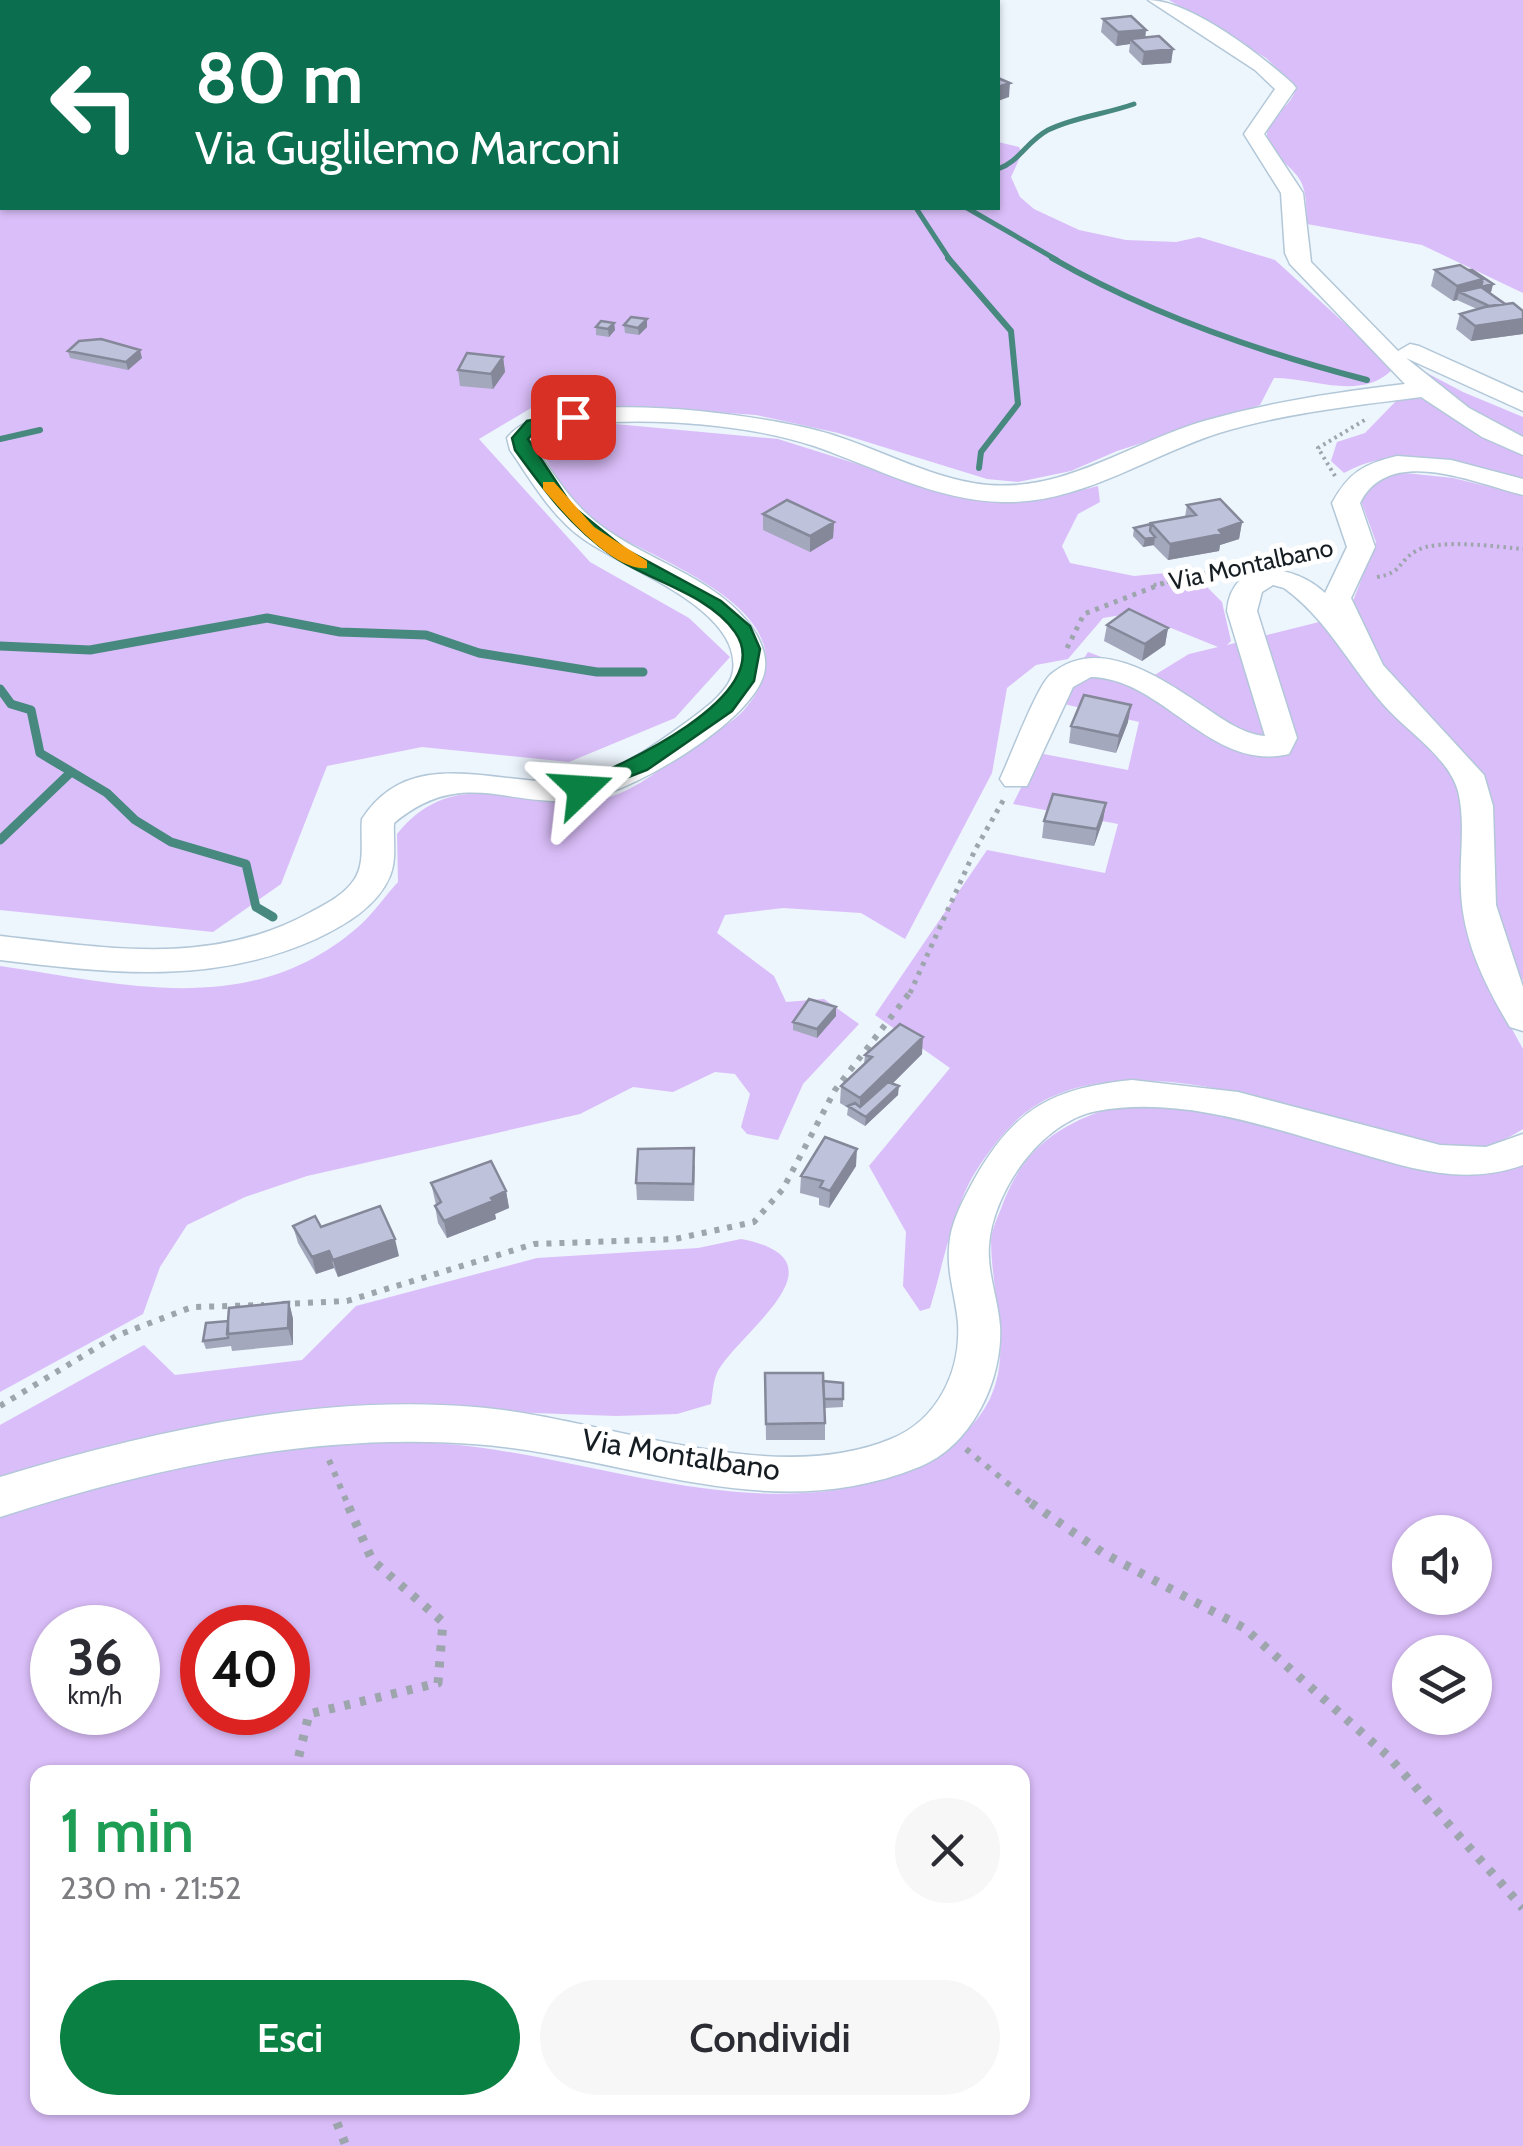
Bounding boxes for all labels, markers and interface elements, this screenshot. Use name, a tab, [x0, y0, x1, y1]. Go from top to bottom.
text: 80 m	[195, 35, 363, 121]
icon: left	[30, 40, 160, 170]
text: Via Guglilemo Marconi	[195, 121, 621, 175]
pin	[531, 375, 616, 460]
icon: arrive	[546, 390, 601, 445]
street label: Via Montalbano	[1166, 532, 1336, 596]
position arrow	[530, 737, 634, 841]
street label: Via Montalbano	[579, 1421, 783, 1488]
map controls	[1392, 1515, 1492, 1735]
button: sound	[1392, 1515, 1492, 1615]
speed limit sign: 40	[180, 1605, 310, 1735]
text: 36	[67, 1627, 123, 1688]
button: layers	[1392, 1635, 1492, 1735]
text: km/h	[68, 1680, 122, 1710]
text: 1 min	[60, 1794, 194, 1867]
button: close	[895, 1798, 1000, 1903]
text: 230 m · 21:52	[60, 1868, 242, 1907]
button: Esci	[60, 1980, 520, 2095]
button: Condividi	[540, 1980, 1000, 2095]

